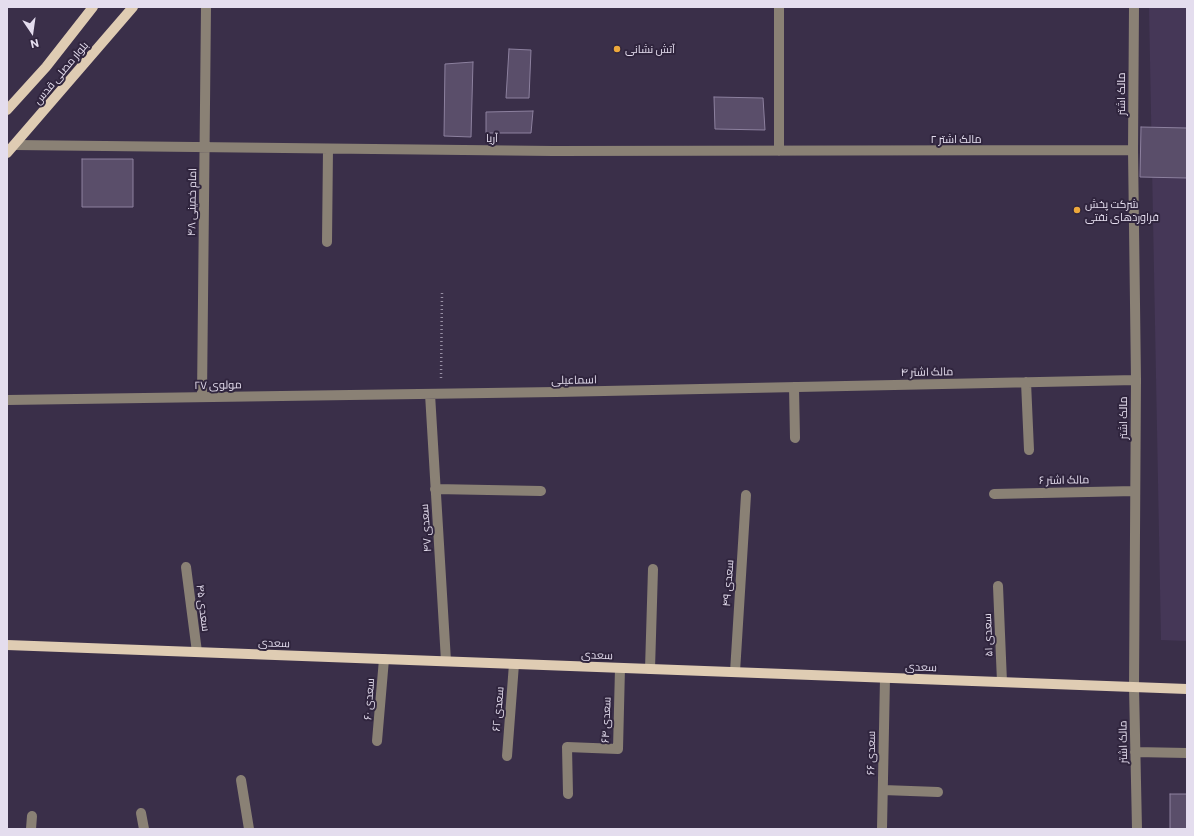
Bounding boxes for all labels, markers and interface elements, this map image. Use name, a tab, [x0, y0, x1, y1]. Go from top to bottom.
north arrow	[12, 12, 52, 52]
text: N	[29, 37, 40, 51]
street label: بلوار مصلی قدس	[31, 39, 91, 107]
place label: آتش نشانی	[625, 42, 675, 56]
marker: آتش نشانی	[612, 44, 622, 54]
street label: مالک اشتر	[1114, 72, 1128, 116]
street label: آریا	[486, 131, 498, 145]
street label: مالک اشتر ۲	[931, 132, 981, 146]
street label: امام خمینی ۴۸	[185, 168, 199, 236]
place label: شرکت پخش فراوردهای نفتی	[1085, 197, 1159, 223]
marker: شرکت پخش فراوردهای نفتی	[1072, 205, 1082, 215]
street label: مالک اشتر ۴	[901, 365, 953, 379]
street label: اسماعیلی	[551, 373, 597, 387]
street label: مولوی ۲۷	[194, 378, 242, 392]
street label: مالک اشتر	[1116, 396, 1130, 440]
street label: مالک اشتر ۶	[1039, 473, 1089, 487]
street label: سعدی ۴۷	[418, 504, 434, 552]
street label: سعدی ۴۹	[720, 559, 736, 607]
street label: سعدی ۴۵	[194, 584, 212, 632]
street label: سعدی ۵۱	[981, 613, 995, 657]
street label: سعدی	[258, 636, 290, 650]
street label: سعدی	[581, 648, 613, 662]
street label: سعدی	[905, 660, 937, 674]
street label: سعدی ۶۰	[361, 678, 377, 720]
street label: سعدی ۶۲	[489, 686, 507, 732]
street label: سعدی ۶۴	[599, 697, 613, 743]
street label: مالک اشتر	[1116, 720, 1130, 764]
street label: سعدی ۶۶	[864, 731, 878, 775]

